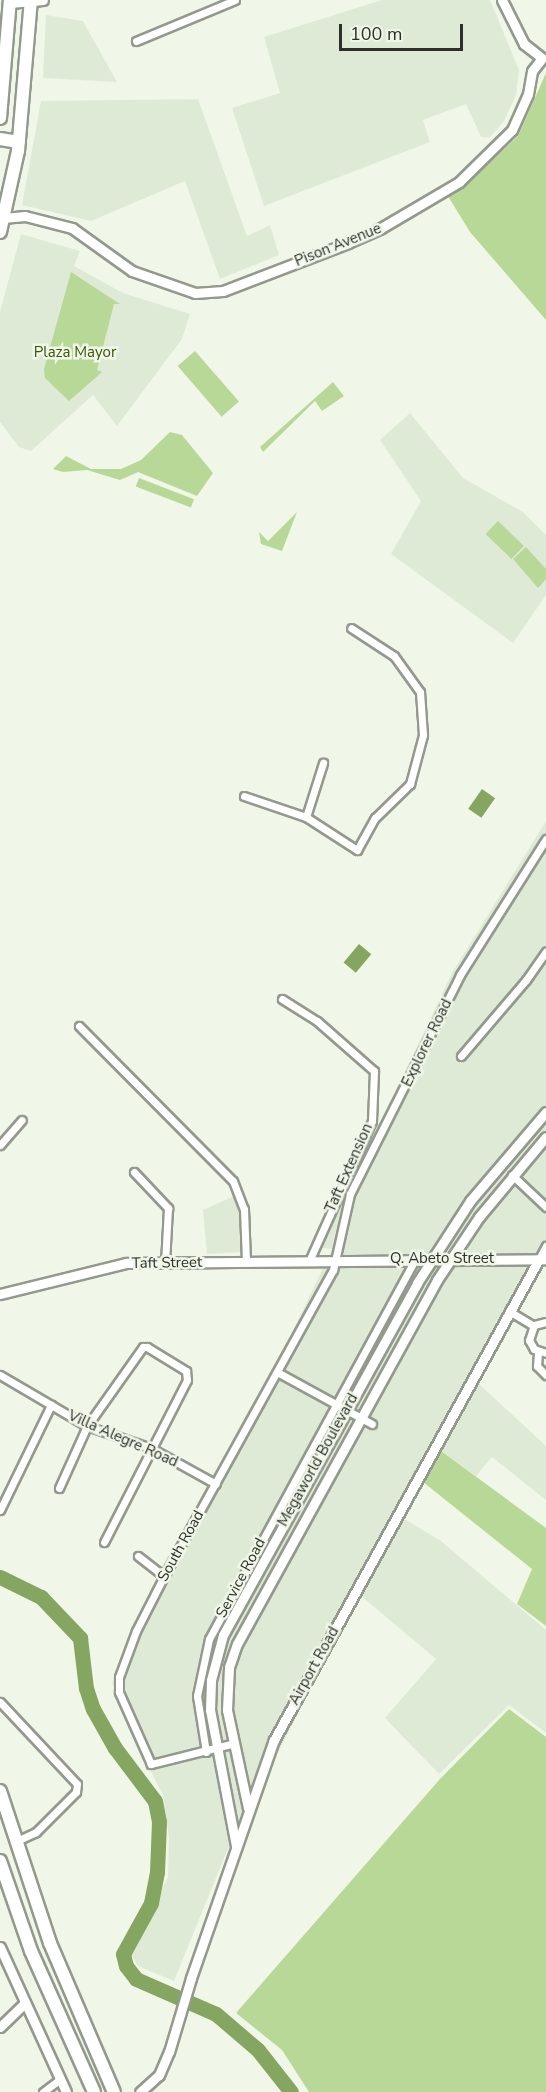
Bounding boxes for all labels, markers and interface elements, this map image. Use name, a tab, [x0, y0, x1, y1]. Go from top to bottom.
scale bar	[342, 12, 466, 50]
text: 100 m	[350, 22, 402, 46]
street label: Pison Avenue	[292, 219, 384, 271]
park label: Plaza Mayor	[34, 344, 116, 362]
street label: Explorer Road	[398, 996, 456, 1090]
street label: Taft Extension	[321, 1121, 377, 1215]
street label: Q. Abeto Street	[390, 1250, 494, 1268]
street label: Taft Street	[132, 1253, 202, 1273]
street label: Megaworld Boulevard	[274, 1390, 362, 1530]
street label: Villa Alegre Road	[65, 1407, 181, 1471]
street label: South Road	[154, 1507, 208, 1585]
street label: Service Road	[212, 1535, 270, 1621]
street label: Airport Road	[285, 1624, 343, 1708]

